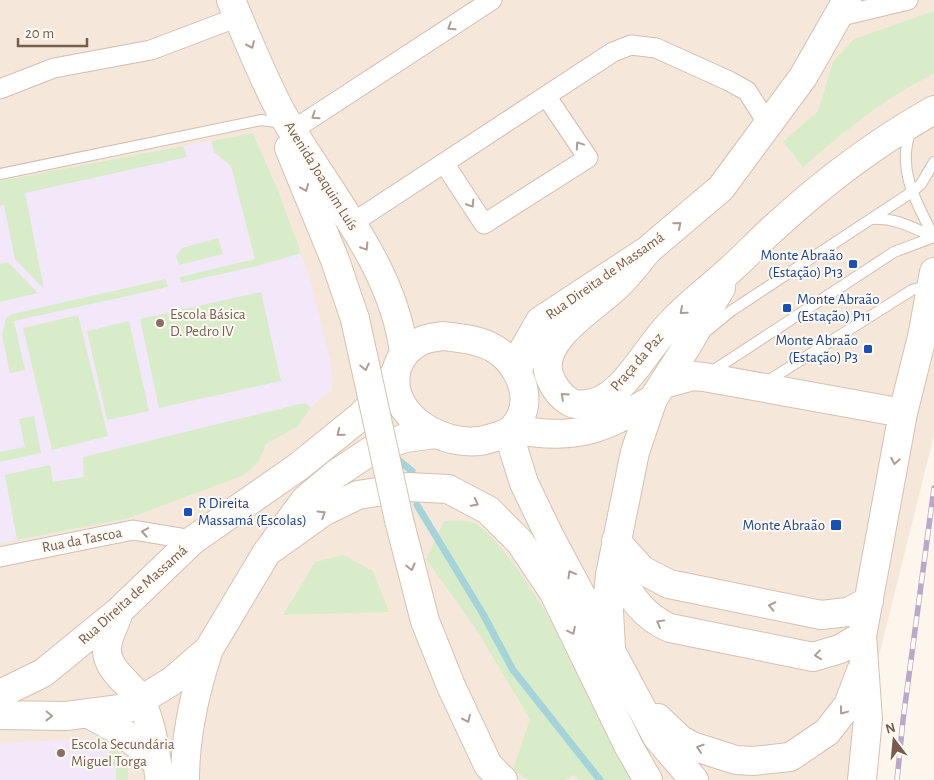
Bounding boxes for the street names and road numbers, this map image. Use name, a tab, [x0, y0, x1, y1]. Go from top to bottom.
street label: Avenida Joaquim Luís	[281, 119, 361, 233]
street label: Rua Direita de Massamá	[543, 230, 667, 322]
street label: Praça da Paz	[608, 330, 666, 394]
street label: Rua da Tascoa	[41, 525, 123, 555]
street label: Rua Direita de Massamá	[76, 542, 190, 648]

